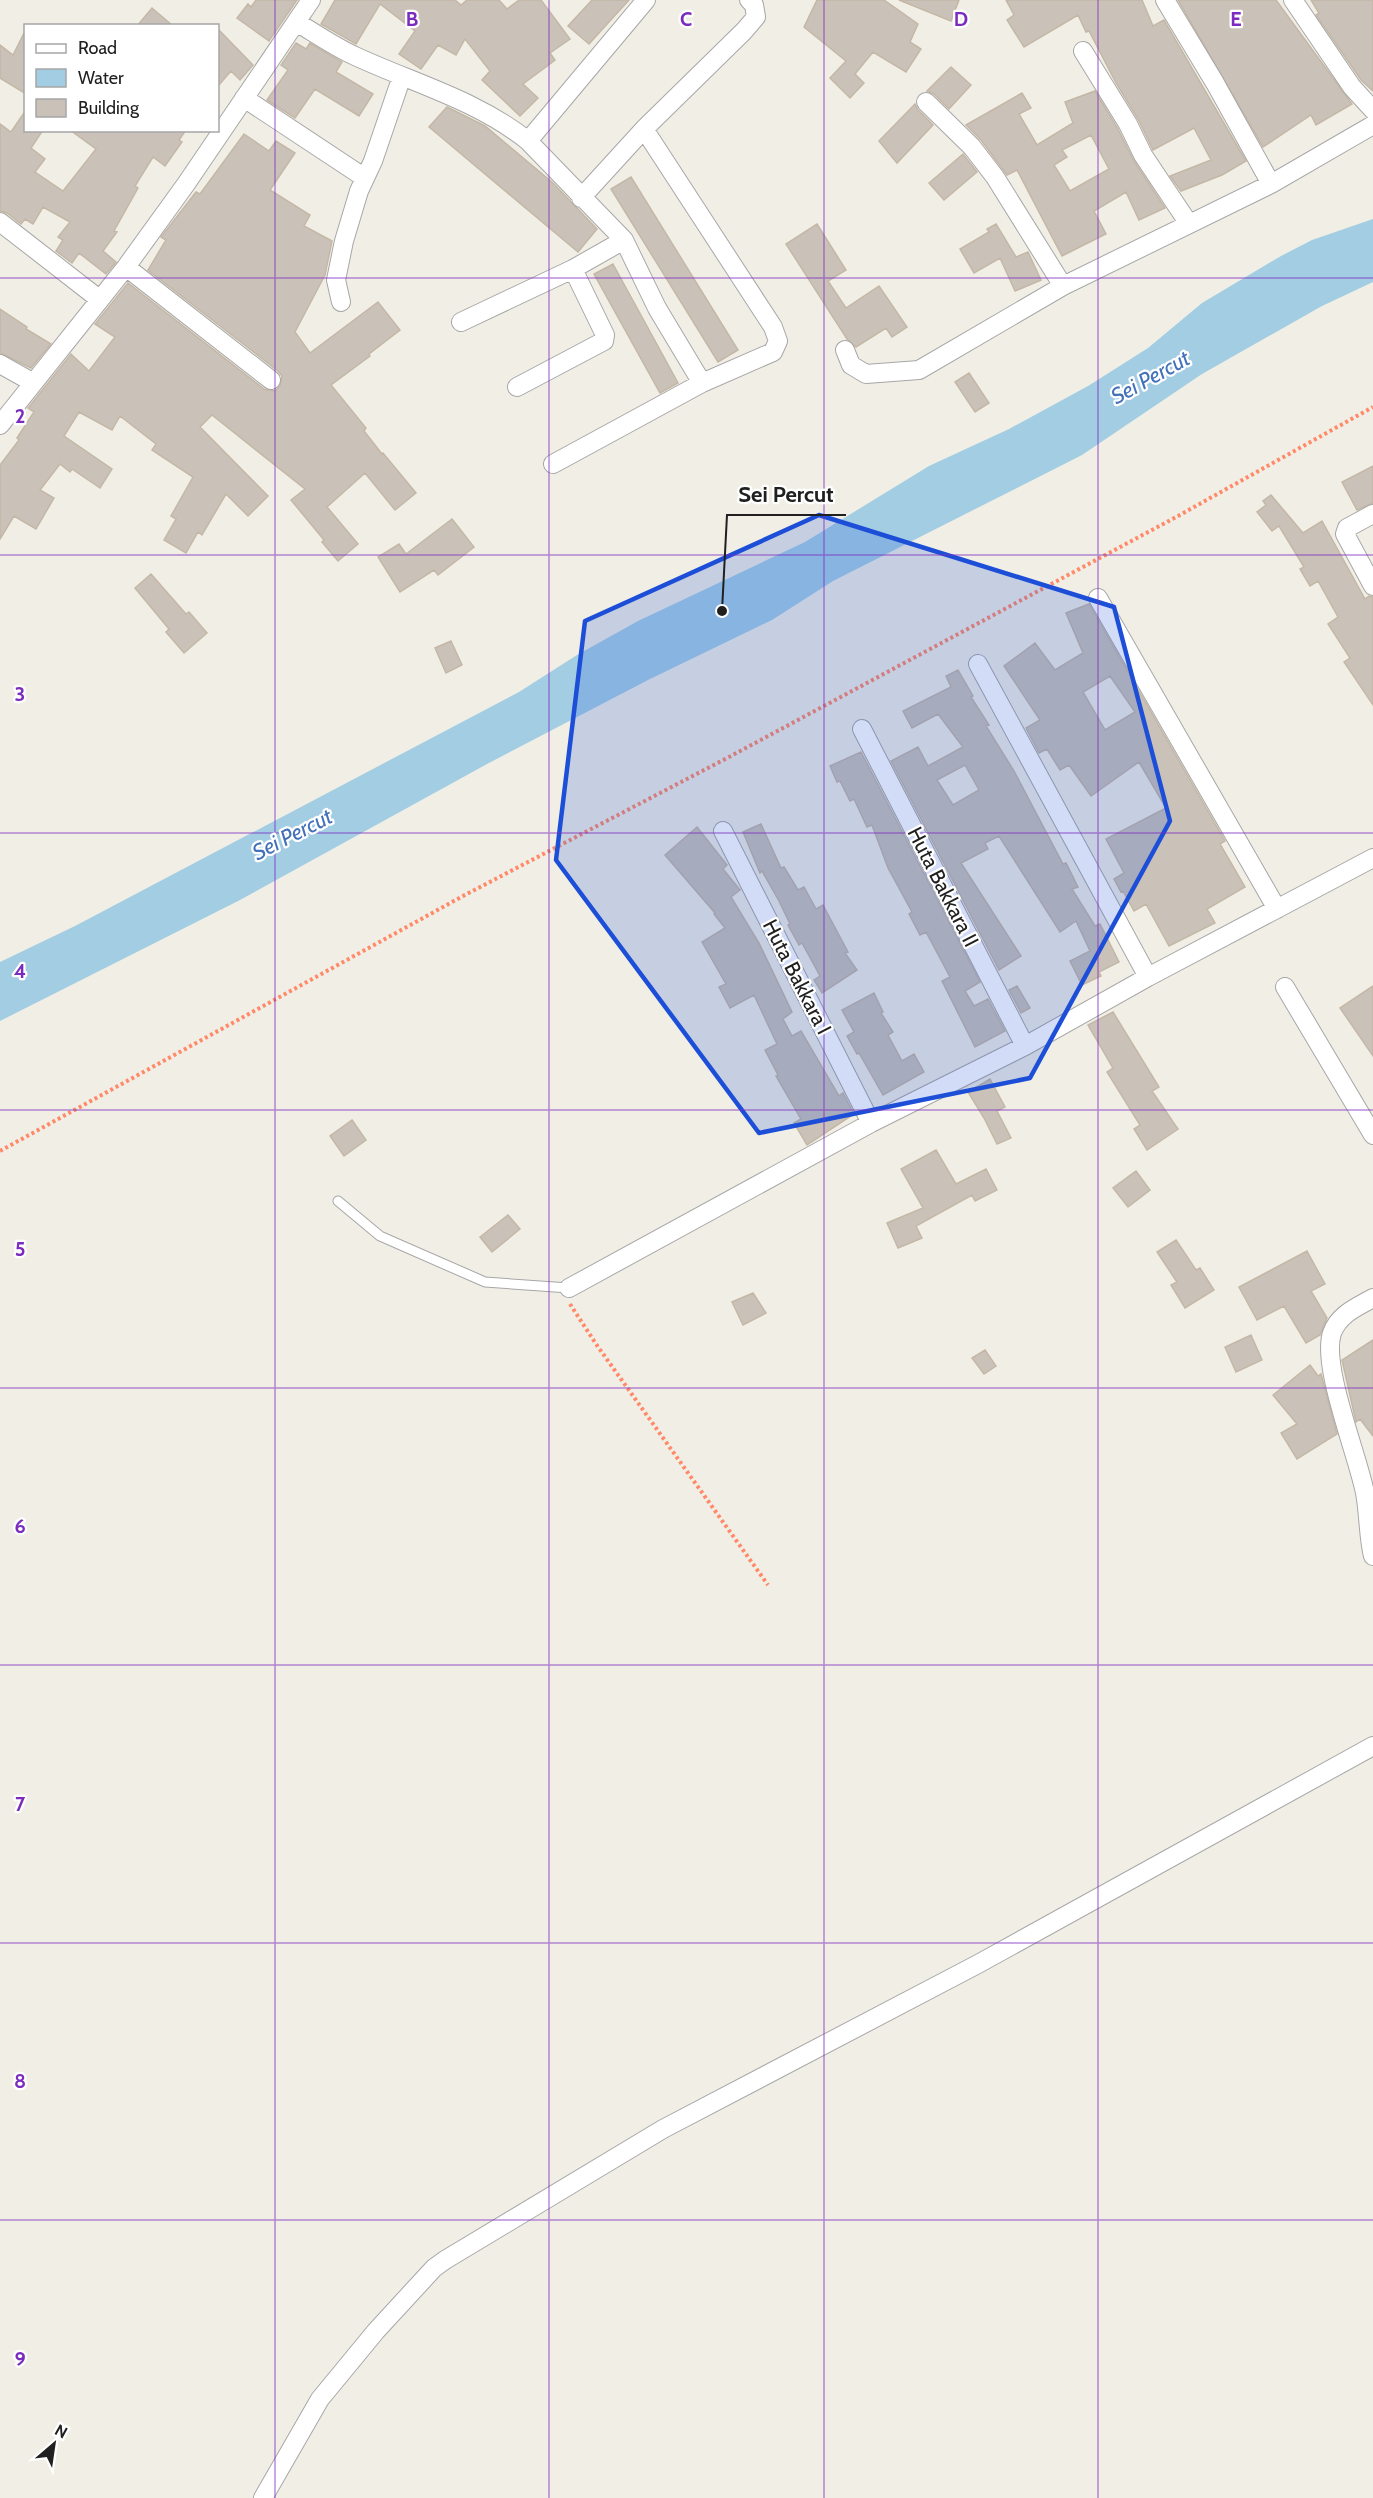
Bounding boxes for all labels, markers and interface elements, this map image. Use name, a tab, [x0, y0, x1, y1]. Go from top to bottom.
text: B	[406, 7, 418, 31]
text: C	[680, 7, 692, 31]
text: D	[954, 7, 968, 31]
text: E	[1230, 7, 1242, 31]
legend	[24, 24, 219, 132]
text: Road	[78, 37, 117, 59]
text: Water	[78, 67, 124, 89]
text: Building	[78, 97, 140, 119]
water label: Sei Percut	[1106, 344, 1196, 410]
text: 2	[15, 404, 25, 428]
callout: Sei Percut	[727, 475, 846, 515]
text: Sei Percut	[738, 481, 834, 508]
text: 3	[15, 682, 25, 706]
water label: Sei Percut	[248, 802, 338, 866]
street label: Huta Bakkara II	[903, 823, 984, 951]
street label: Huta Bakkara I	[758, 915, 837, 1038]
text: 4	[14, 959, 26, 983]
text: 5	[15, 1237, 25, 1261]
text: 6	[14, 1514, 26, 1538]
text: 7	[15, 1792, 26, 1816]
text: 8	[14, 2069, 26, 2093]
text: 9	[14, 2347, 26, 2371]
north arrow	[24, 2414, 84, 2474]
text: N	[51, 2420, 71, 2442]

